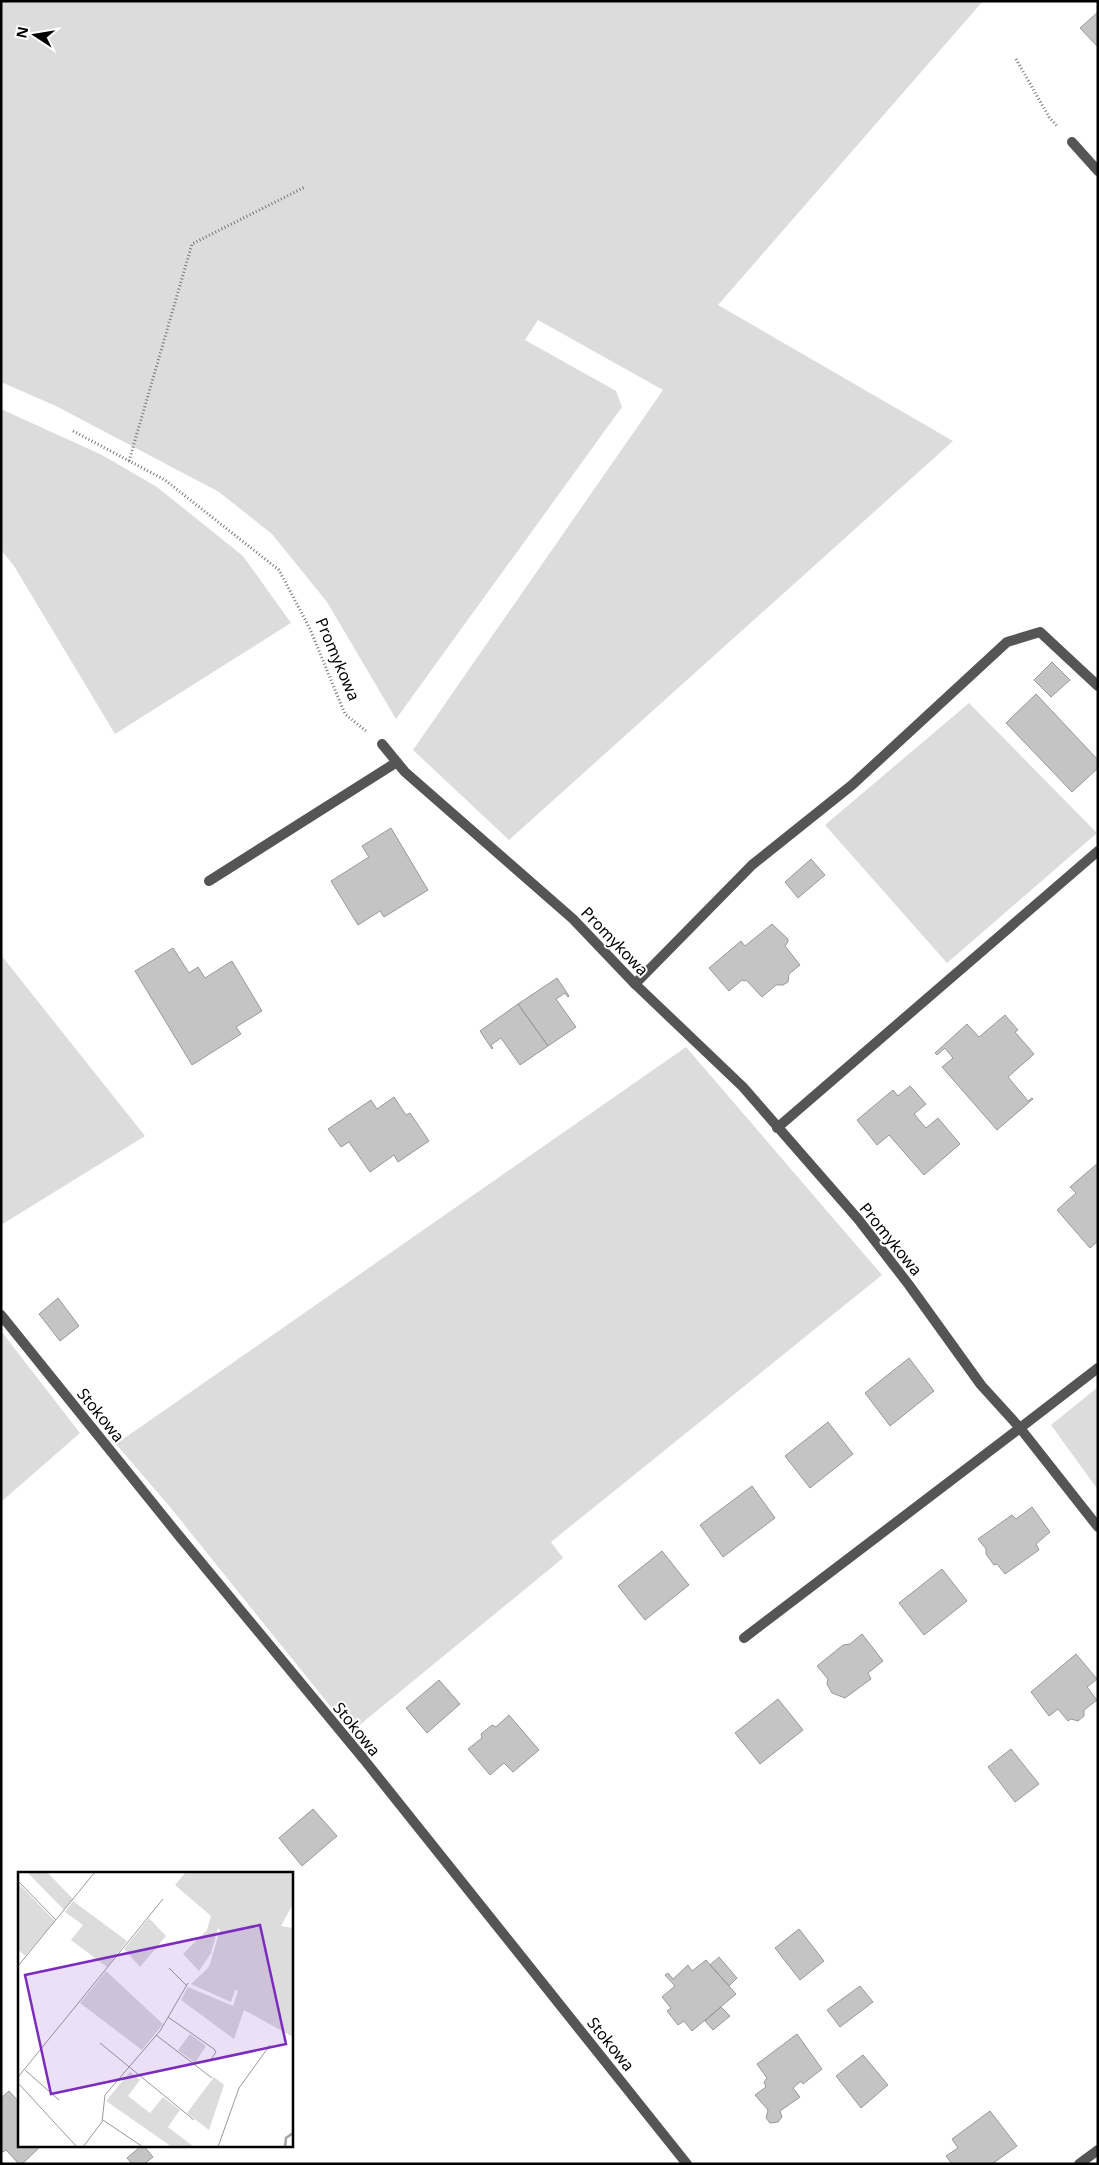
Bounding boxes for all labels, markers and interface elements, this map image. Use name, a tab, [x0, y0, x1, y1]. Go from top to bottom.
north arrow	[10, 10, 60, 60]
text: N	[11, 25, 32, 40]
street label: Promykowa	[311, 614, 365, 704]
street label: Promykowa	[576, 902, 654, 980]
street label: Promykowa	[855, 1198, 927, 1280]
street label: Stokowa	[72, 1383, 130, 1447]
street label: Stokowa	[328, 1697, 386, 1761]
inset map	[18, 1872, 292, 2148]
street label: Stokowa	[582, 2012, 640, 2076]

